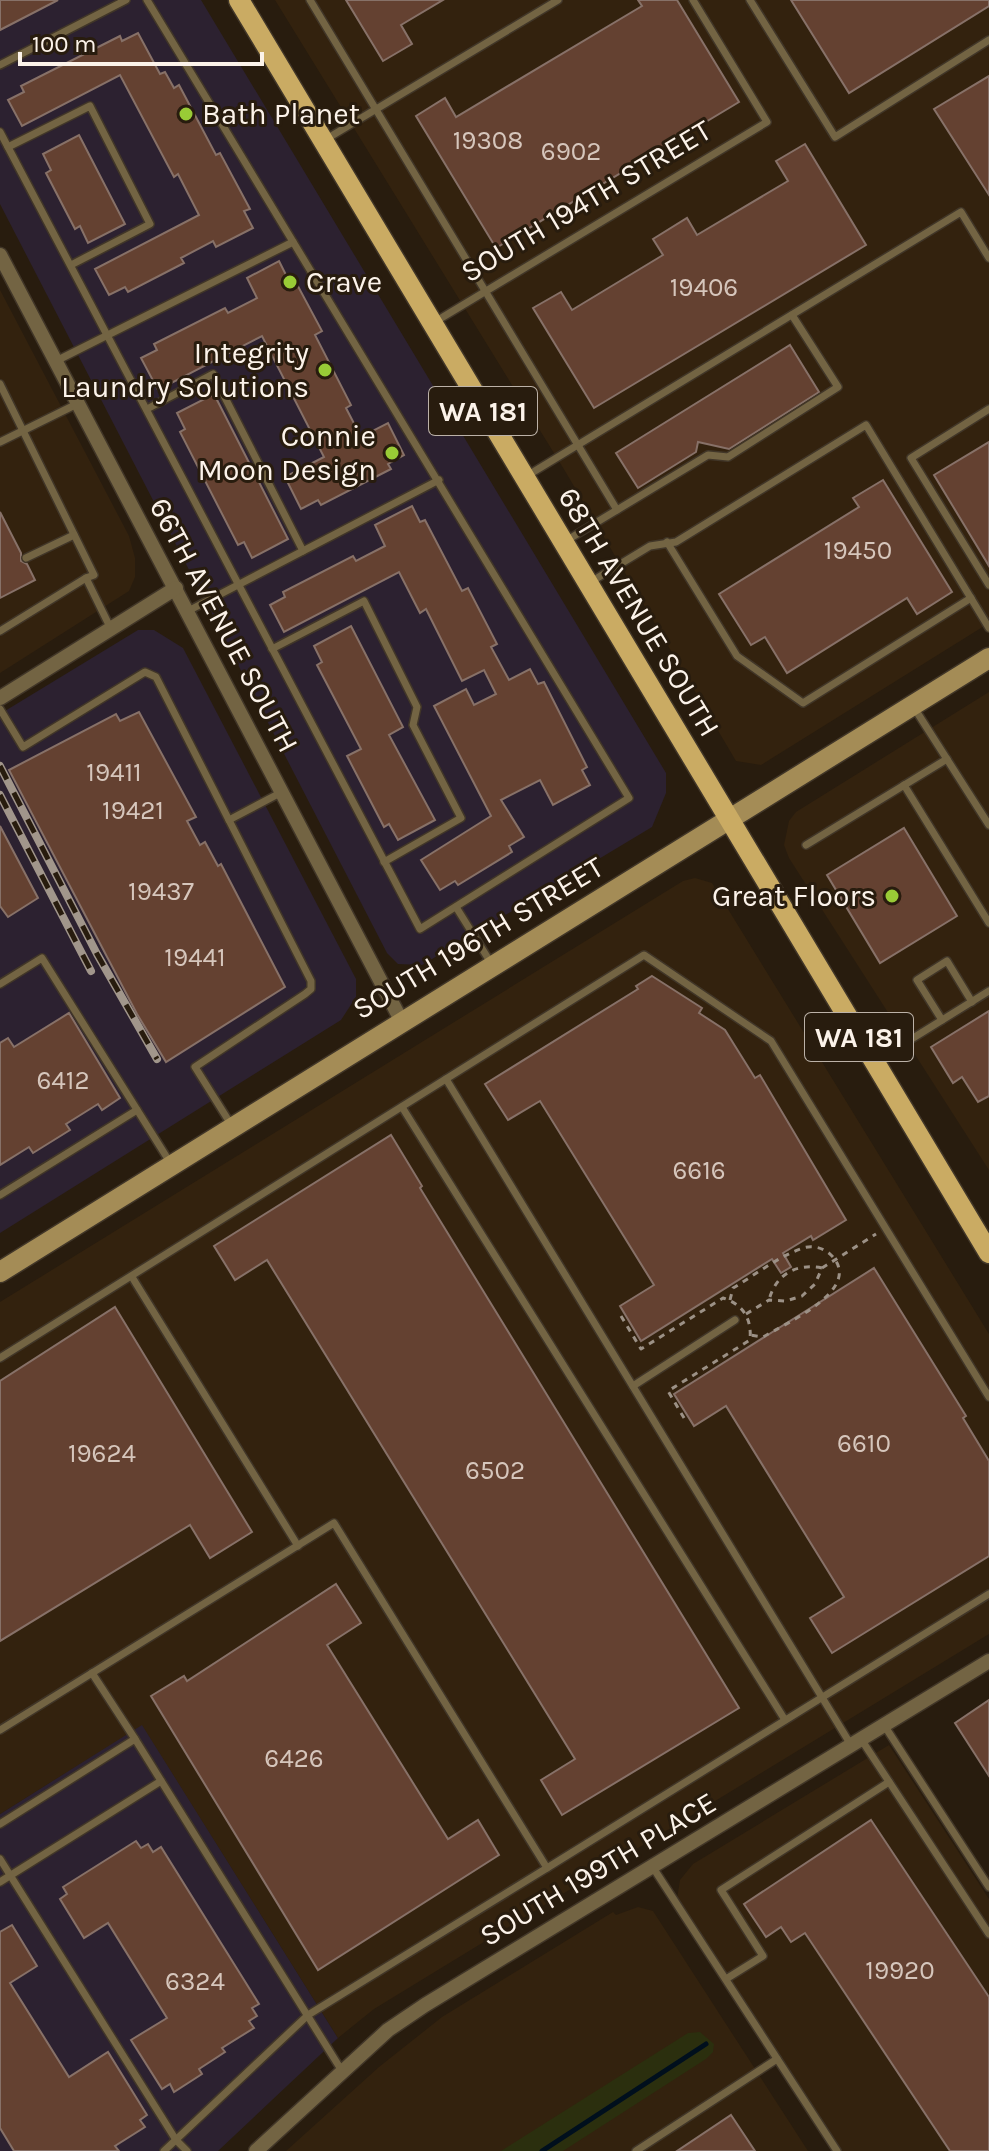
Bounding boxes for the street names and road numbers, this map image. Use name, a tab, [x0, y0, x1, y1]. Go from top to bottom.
street label: SOUTH 194TH STREET	[454, 112, 718, 290]
road number: WA 181	[429, 387, 537, 435]
street label: 68TH AVENUE SOUTH	[550, 481, 728, 743]
street label: 66TH AVENUE SOUTH	[142, 492, 306, 758]
street label: SOUTH 196TH STREET	[346, 849, 610, 1027]
road number: WA 181	[805, 1013, 913, 1061]
street label: SOUTH 199TH PLACE	[473, 1784, 723, 1954]

